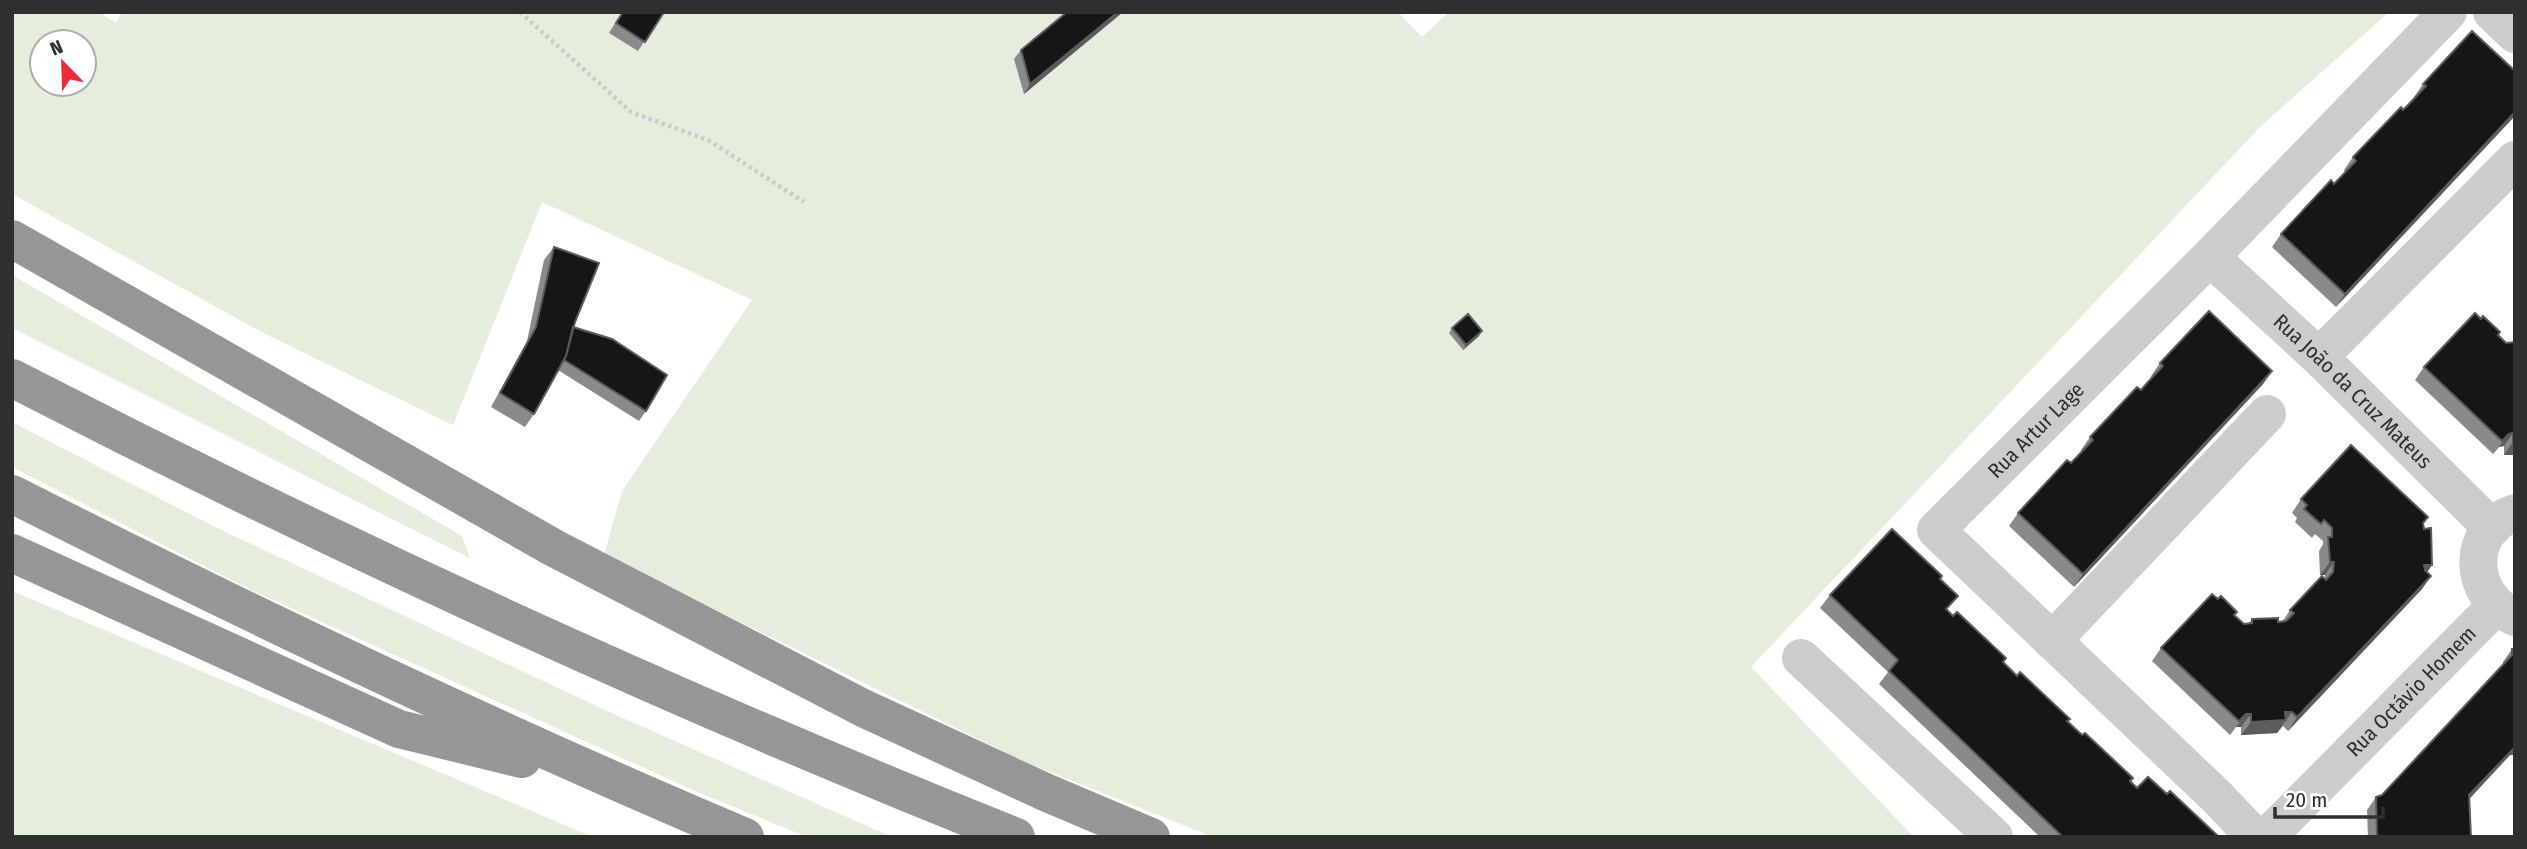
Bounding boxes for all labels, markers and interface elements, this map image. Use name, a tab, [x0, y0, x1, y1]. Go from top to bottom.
north arrow	[28, 28, 98, 98]
text: N	[47, 35, 66, 61]
street label: Rua João da Cruz Mateus	[2268, 309, 2437, 474]
street label: Rua Artur Lage	[1982, 377, 2090, 484]
street label: Rua Octávio Homem	[2341, 621, 2482, 762]
scale bar	[2275, 776, 2384, 820]
text: 20 m	[2286, 787, 2327, 813]

